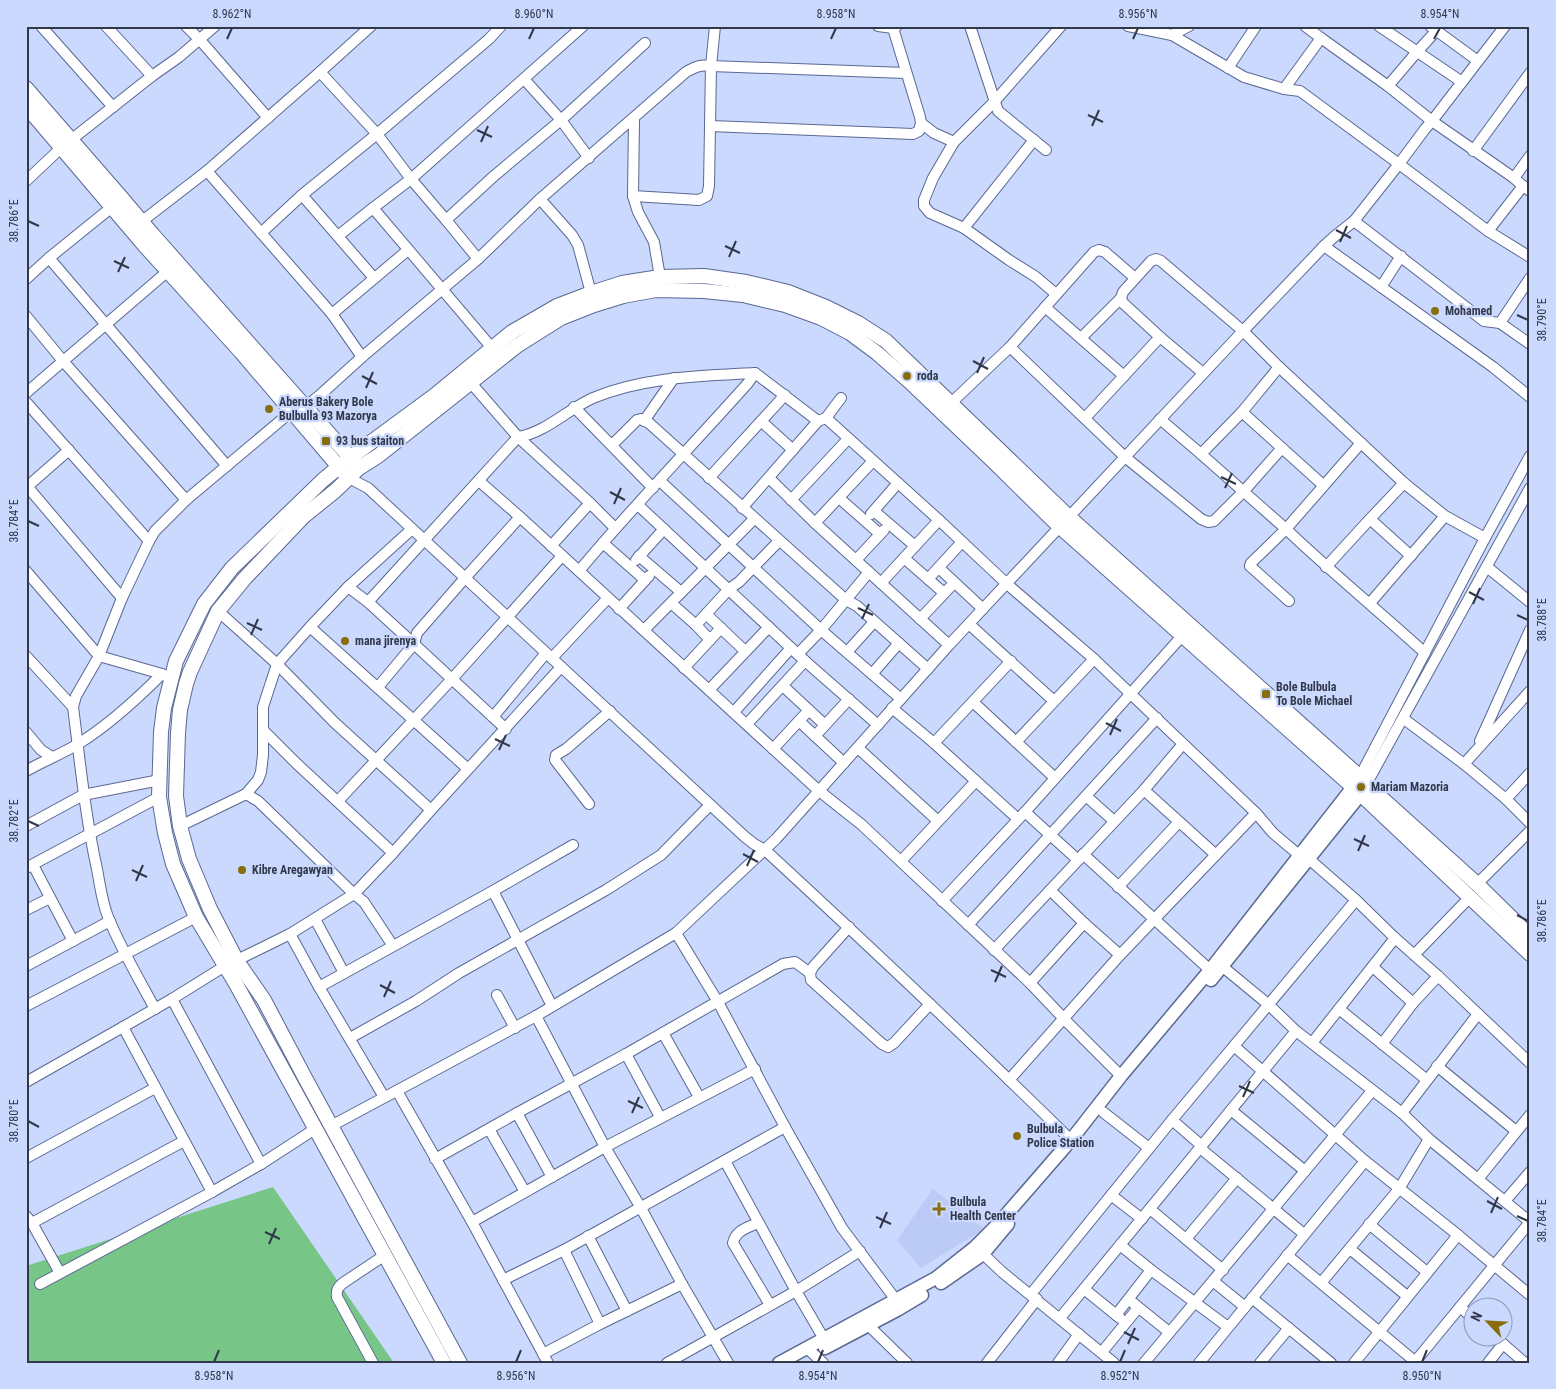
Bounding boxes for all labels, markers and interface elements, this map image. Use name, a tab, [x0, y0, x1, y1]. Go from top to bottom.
text: 8.962°N	[213, 7, 251, 21]
text: 8.960°N	[515, 7, 553, 21]
text: 8.958°N	[817, 7, 855, 21]
text: 8.956°N	[1119, 7, 1157, 21]
text: 8.954°N	[1421, 7, 1459, 21]
text: 38.786°E	[7, 199, 21, 243]
text: 38.790°E	[1535, 298, 1549, 342]
place label: Mohamed	[1445, 304, 1492, 318]
marker: Mohamed	[1429, 305, 1441, 317]
place label: roda	[917, 369, 939, 383]
marker: roda	[901, 370, 913, 382]
place label: Aberus Bakery Bole Bulbulla 93 Mazorya	[279, 395, 377, 423]
marker: Aberus Bakery Bole Bulbulla 93 Mazorya	[263, 403, 275, 415]
place label: 93 bus staiton	[336, 434, 404, 448]
marker: 93 bus staiton	[320, 435, 332, 447]
text: 38.784°E	[7, 499, 21, 543]
text: 38.788°E	[1535, 598, 1549, 642]
place label: mana jirenya	[355, 634, 417, 648]
marker: mana jirenya	[339, 635, 351, 647]
place label: Bole Bulbula To Bole Michael	[1276, 680, 1352, 708]
marker: Bole Bulbula To Bole Michael	[1260, 688, 1272, 700]
place label: Mariam Mazoria	[1371, 780, 1449, 794]
marker: Mariam Mazoria	[1355, 781, 1367, 793]
text: 38.782°E	[7, 799, 21, 843]
place label: Kibre Aregawyan	[252, 863, 333, 877]
marker: Kibre Aregawyan	[236, 864, 248, 876]
text: 38.786°E	[1535, 899, 1549, 943]
text: 38.780°E	[7, 1099, 21, 1143]
place label: Bulbula Police Station	[1027, 1122, 1094, 1150]
marker: Bulbula Police Station	[1011, 1130, 1023, 1142]
place label: Bulbula Health Center	[950, 1195, 1016, 1223]
text: 38.784°E	[1535, 1199, 1549, 1243]
marker: Bulbula Health Center	[932, 1202, 946, 1216]
north arrow	[1464, 1296, 1514, 1346]
text: N	[1467, 1309, 1485, 1324]
text: 8.958°N	[195, 1369, 233, 1383]
text: 8.956°N	[497, 1369, 535, 1383]
text: 8.954°N	[799, 1369, 837, 1383]
text: 8.952°N	[1101, 1369, 1139, 1383]
text: 8.950°N	[1403, 1369, 1441, 1383]

